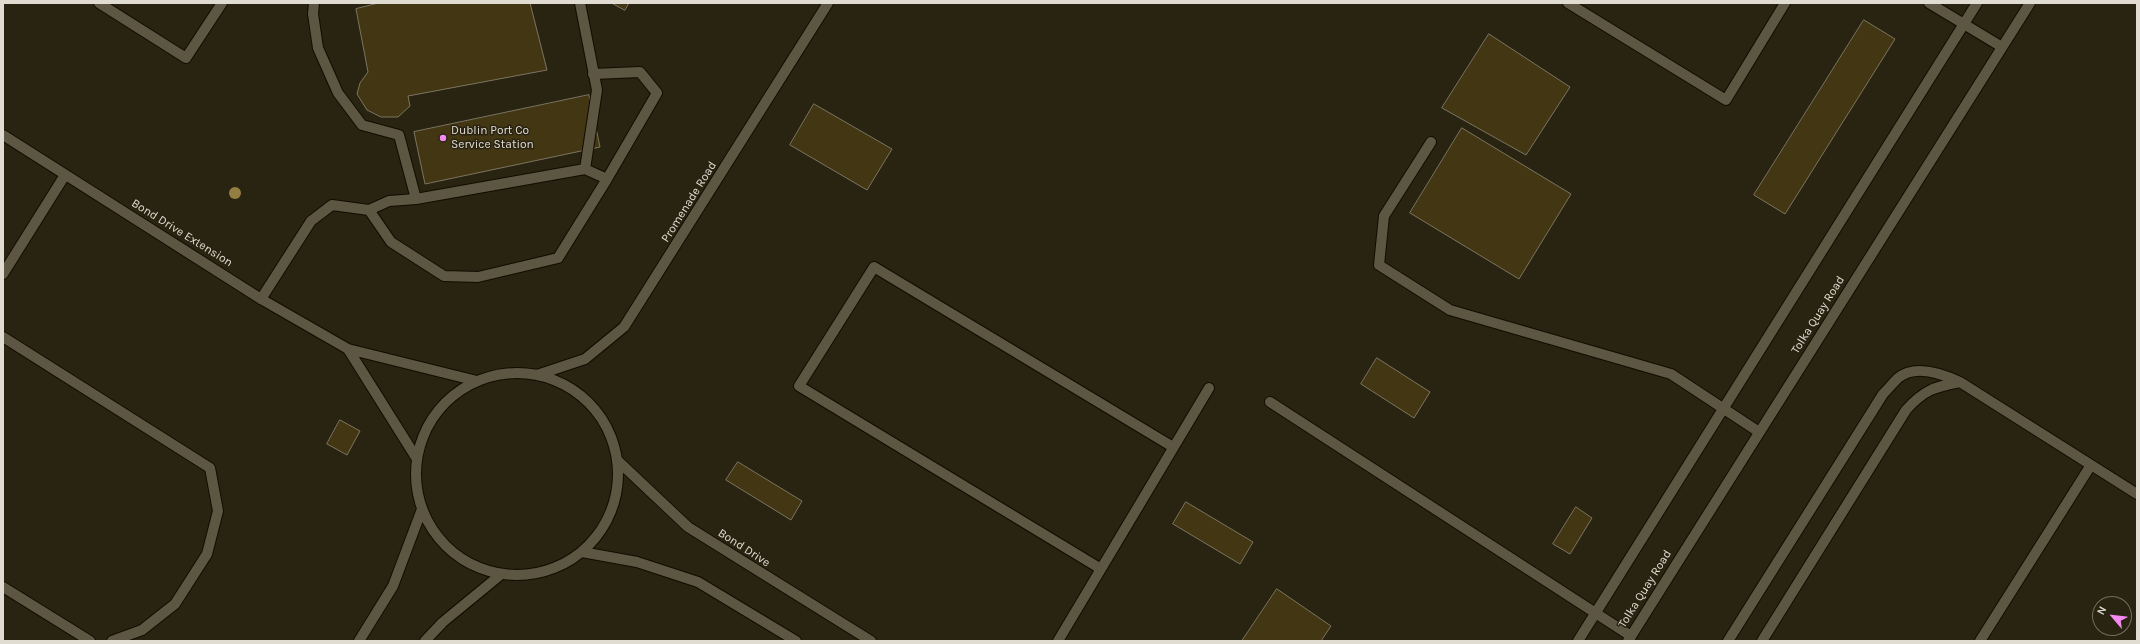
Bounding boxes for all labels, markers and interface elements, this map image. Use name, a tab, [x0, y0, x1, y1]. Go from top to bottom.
place label: Dublin Port Co Service Station	[451, 124, 534, 152]
marker: Dublin Port Co Service Station	[438, 133, 448, 143]
street label: Promenade Road	[658, 159, 720, 245]
street label: Bond Drive Extension	[129, 196, 235, 270]
street label: Tolka Quay Road	[1788, 273, 1848, 357]
street label: Bond Drive	[715, 526, 773, 570]
street label: Tolka Quay Road	[1615, 547, 1675, 631]
north arrow	[2092, 596, 2132, 636]
text: N	[2094, 604, 2109, 617]

